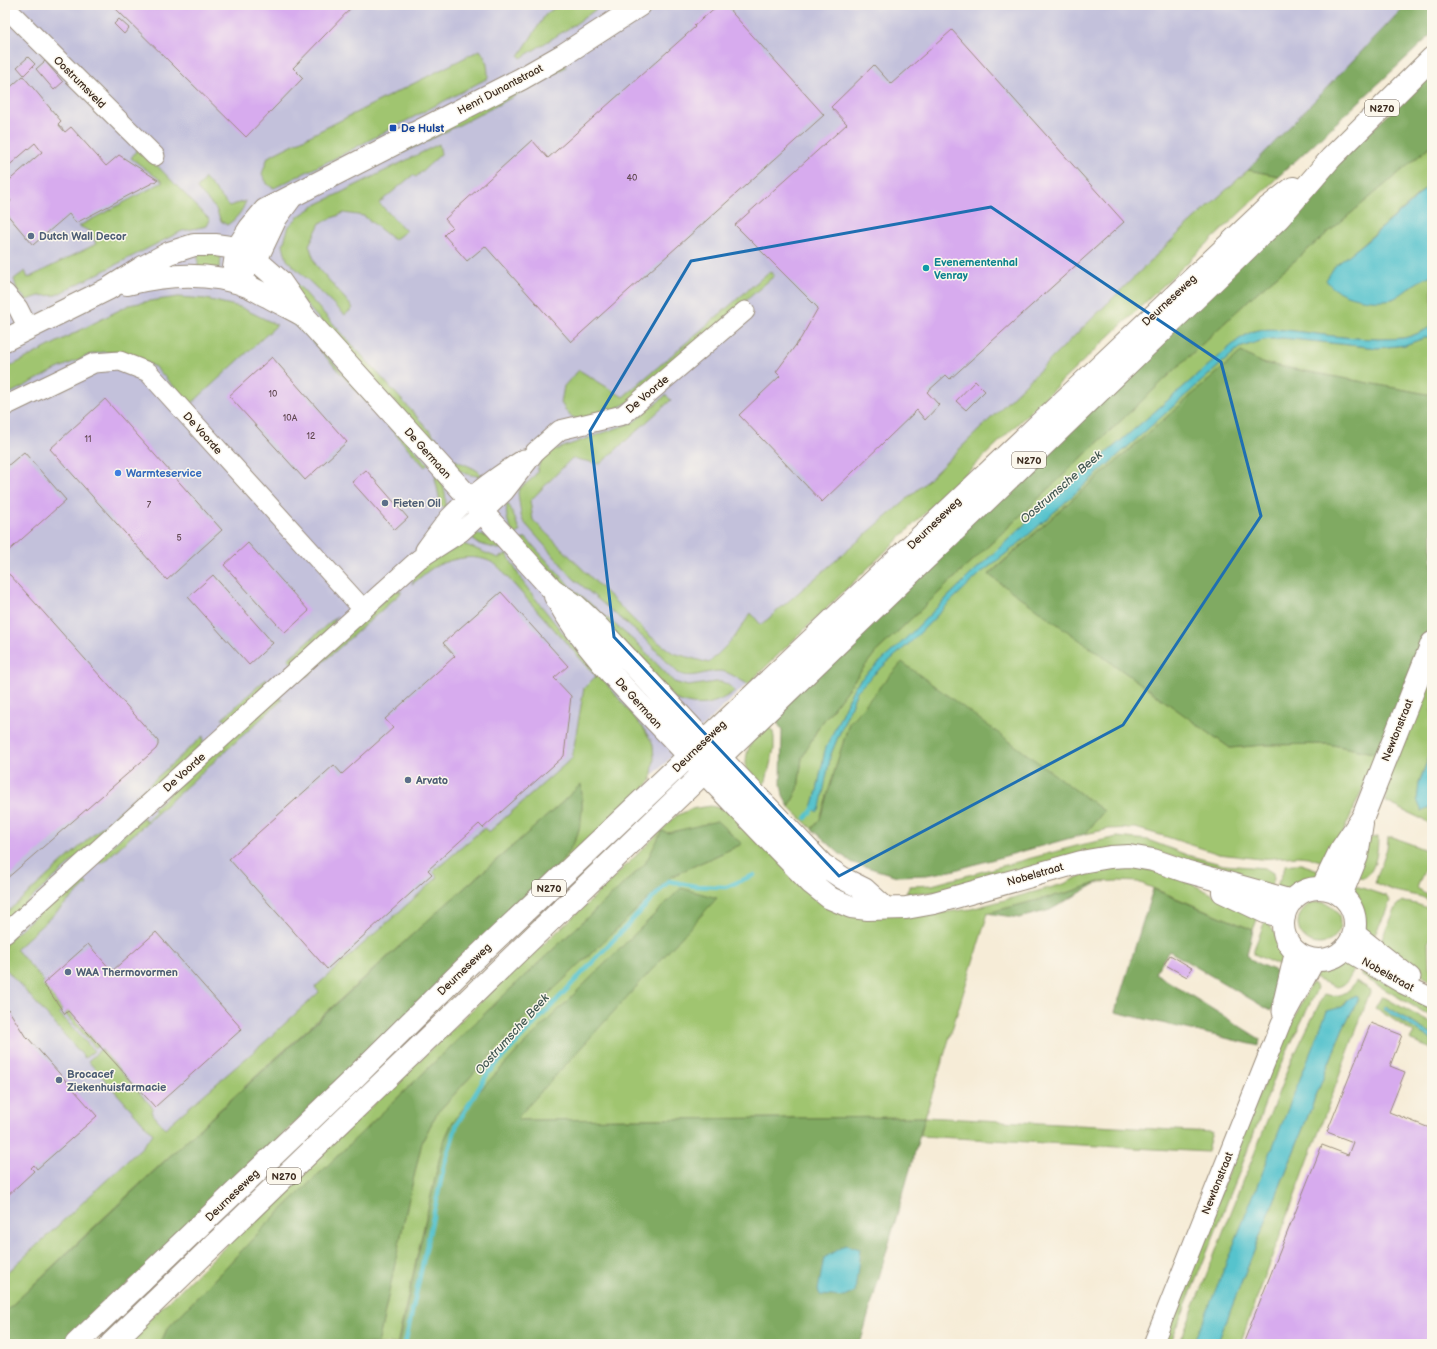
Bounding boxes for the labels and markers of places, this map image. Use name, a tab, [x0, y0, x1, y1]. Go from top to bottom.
place label: De Hulst	[401, 122, 444, 135]
marker: De Hulst	[388, 123, 398, 133]
place label: Dutch Wall Decor	[39, 230, 127, 243]
marker: Dutch Wall Decor	[26, 231, 36, 241]
place label: Evenementenhal Venray	[934, 256, 1018, 282]
marker: Evenementenhal Venray	[921, 263, 931, 273]
place label: Warmteservice	[126, 467, 202, 480]
marker: Warmteservice	[113, 468, 123, 478]
place label: Fieten Oil	[393, 497, 441, 510]
marker: Fieten Oil	[380, 498, 390, 508]
place label: Arvato	[415, 774, 448, 787]
marker: Arvato	[403, 775, 413, 785]
place label: WAA Thermovormen	[76, 966, 178, 979]
marker: WAA Thermovormen	[63, 967, 73, 977]
place label: Brocacef Ziekenhuisfarmacie	[67, 1068, 166, 1094]
marker: Brocacef Ziekenhuisfarmacie	[54, 1075, 64, 1085]

